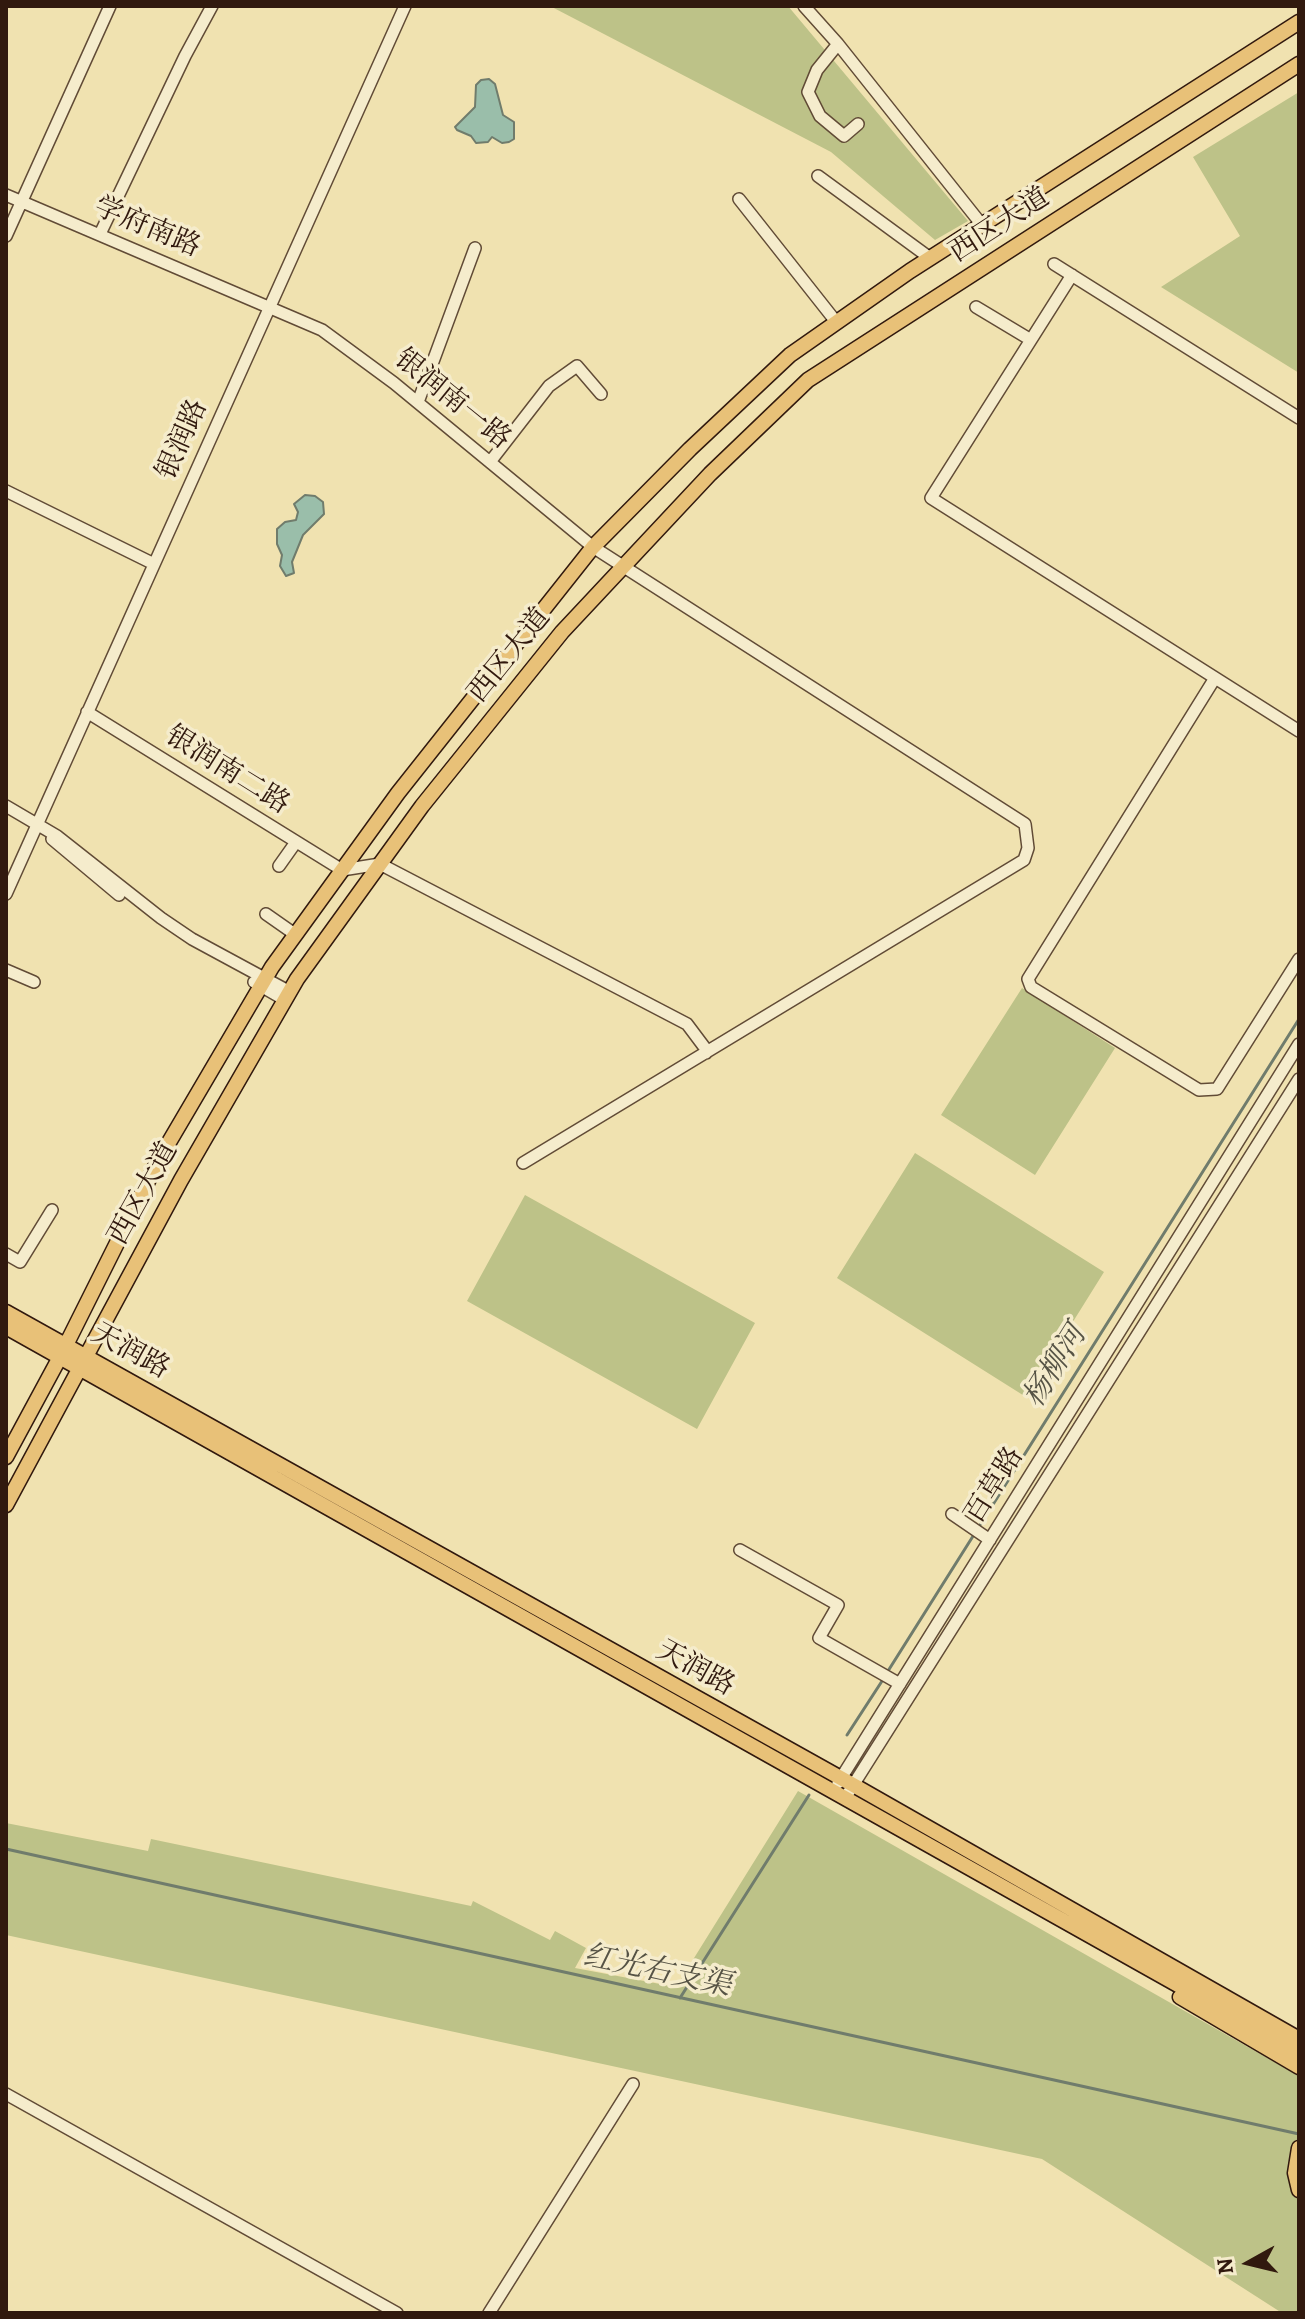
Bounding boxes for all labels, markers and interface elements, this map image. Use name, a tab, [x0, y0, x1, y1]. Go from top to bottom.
street label: 西区大道	[944, 181, 1056, 271]
street label: 学府南路	[89, 191, 205, 265]
street label: 银润南一路	[387, 343, 517, 457]
street label: 银润路	[151, 395, 215, 485]
street label: 西区大道	[462, 602, 558, 710]
street label: 银润南二路	[159, 720, 295, 822]
street label: 西区大道	[102, 1137, 186, 1251]
street label: 天润路	[85, 1317, 175, 1387]
water label: 杨柳河	[1017, 1319, 1095, 1415]
street label: 百草路	[958, 1441, 1032, 1531]
street label: 天润路	[650, 1634, 740, 1704]
water label: 红光右支渠	[580, 1939, 734, 2005]
north arrow	[1209, 2223, 1289, 2303]
text: N	[1209, 2256, 1241, 2276]

